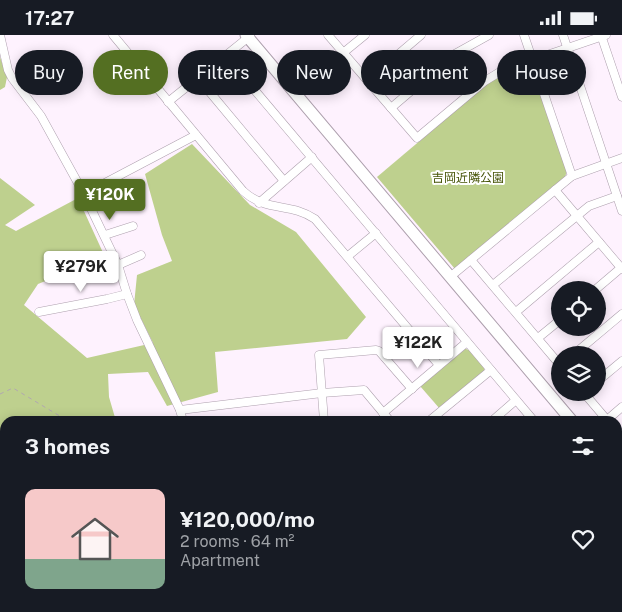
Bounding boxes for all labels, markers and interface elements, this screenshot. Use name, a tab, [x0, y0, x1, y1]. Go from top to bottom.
text: 17:27	[25, 7, 75, 29]
chip: Buy	[15, 50, 83, 95]
chip: Rent	[93, 50, 168, 95]
chip: Filters	[178, 50, 267, 95]
chip: New	[277, 50, 351, 95]
chip: Apartment	[361, 50, 487, 95]
chip: House	[497, 50, 586, 95]
park label: 吉岡近隣公園	[432, 171, 504, 185]
pin: ¥120K	[75, 179, 145, 221]
text: ¥120K	[85, 185, 135, 204]
pin: ¥279K	[46, 251, 116, 293]
text: ¥279K	[55, 257, 107, 276]
map controls	[551, 281, 606, 401]
button: locate	[551, 281, 606, 336]
pin: ¥122K	[383, 327, 453, 369]
text: ¥122K	[393, 333, 443, 352]
button: layers	[551, 346, 606, 401]
icon: filters	[569, 432, 597, 460]
text: 3 homes	[25, 434, 110, 459]
text: ¥120,000/mo	[180, 507, 315, 532]
icon: home	[65, 509, 125, 569]
icon: heart	[569, 525, 597, 553]
text: 2 rooms · 64 m²	[180, 532, 294, 551]
text: Apartment	[180, 551, 260, 570]

